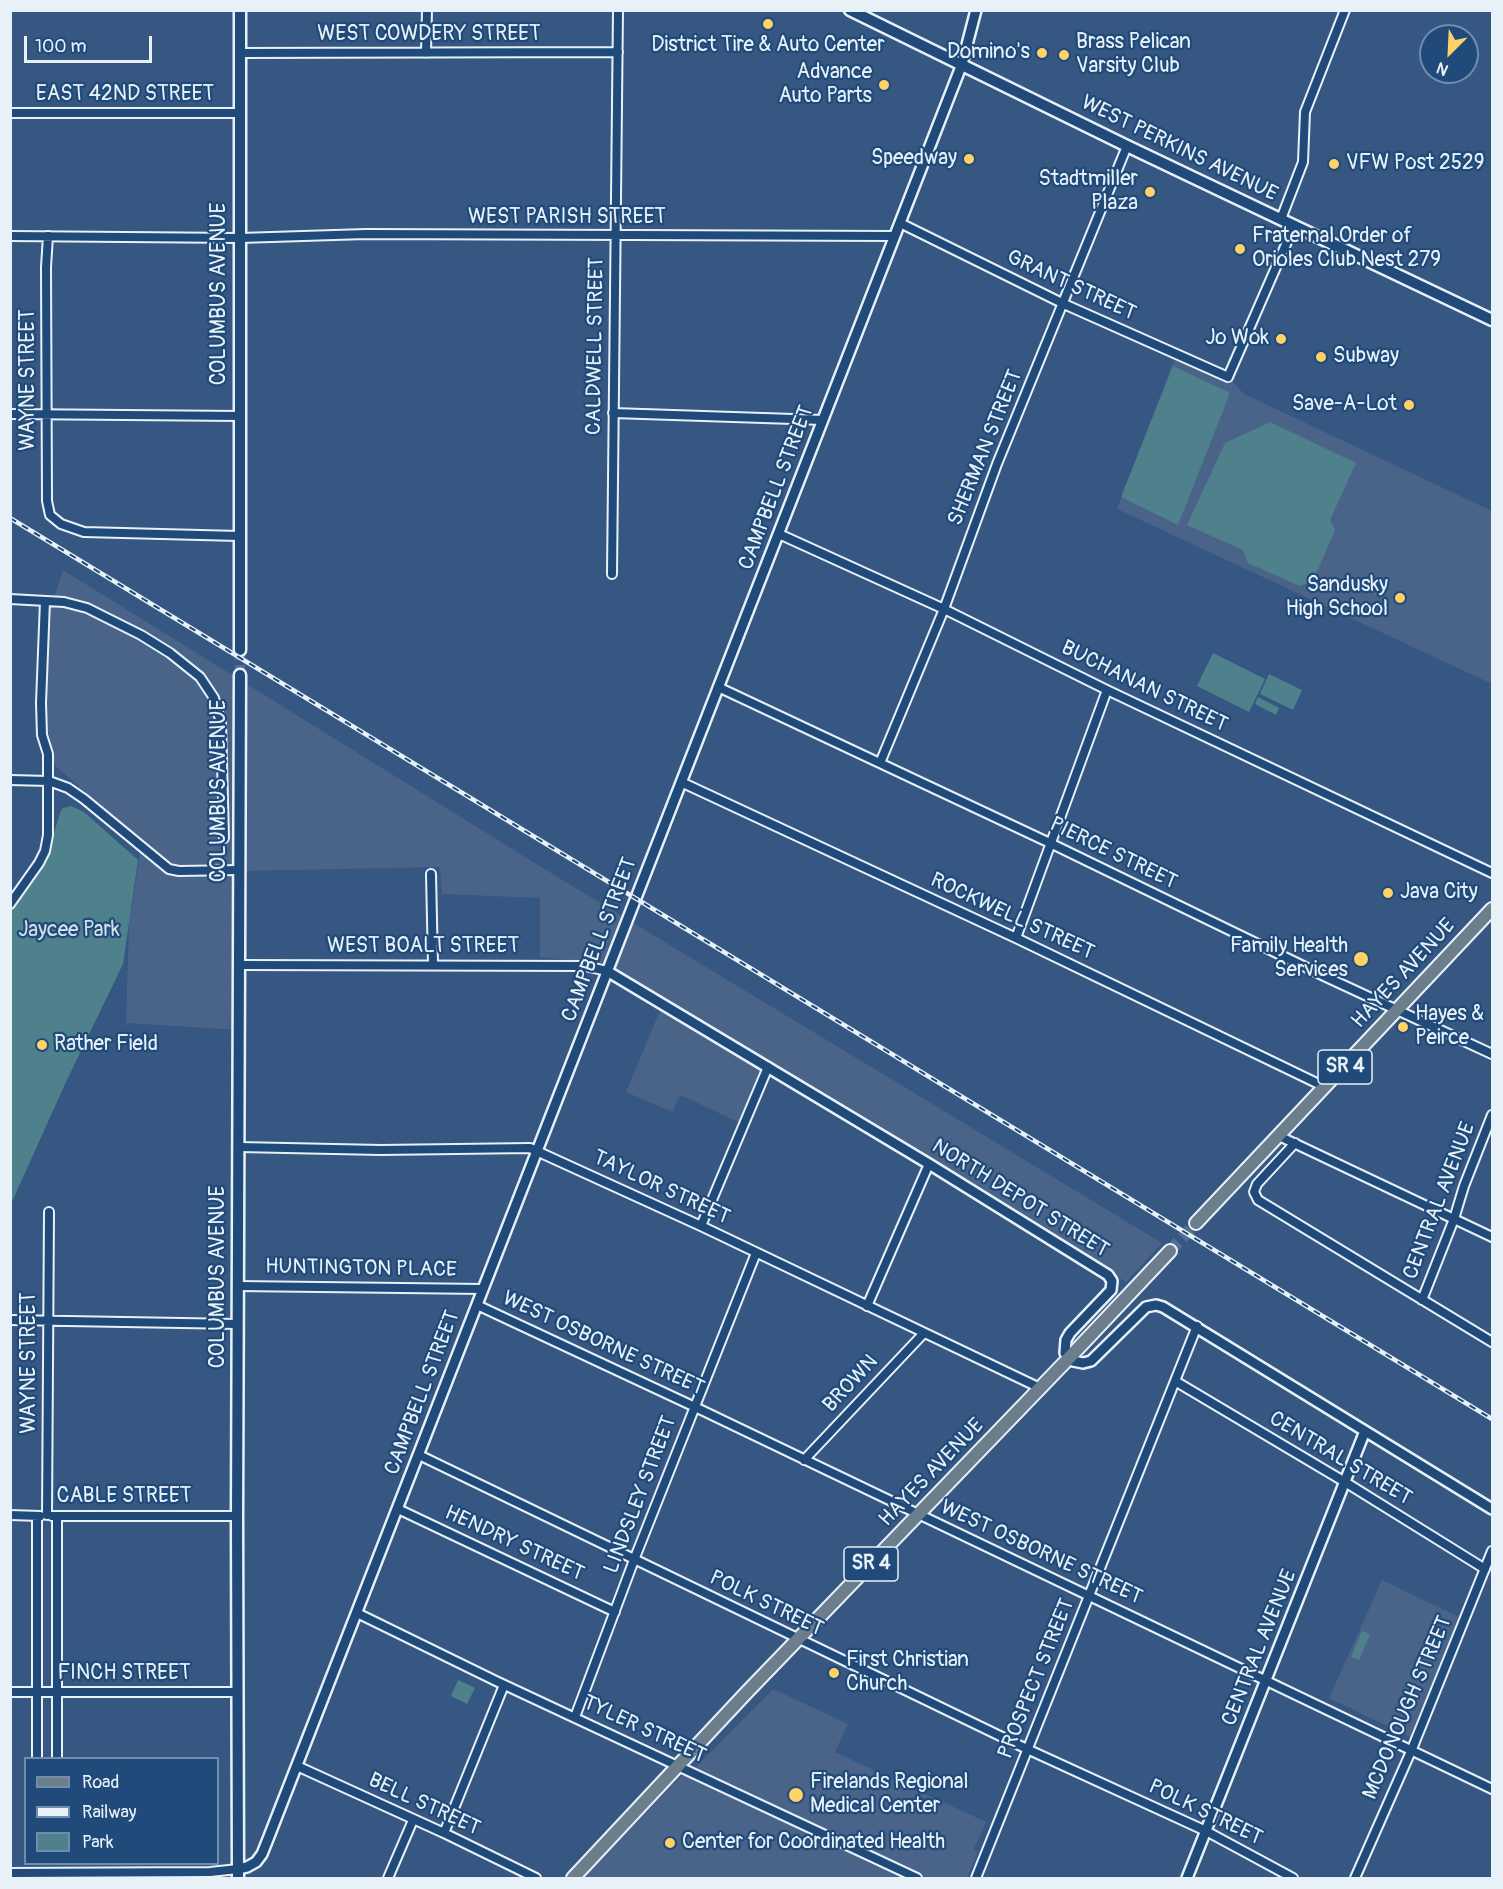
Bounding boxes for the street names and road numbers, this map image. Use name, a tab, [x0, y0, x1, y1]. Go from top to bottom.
street label: WEST COWDERY STREET	[317, 22, 541, 48]
street label: EAST 42ND STREET	[36, 82, 214, 108]
street label: WEST PERKINS AVENUE	[1077, 90, 1281, 208]
street label: COLUMBUS AVENUE	[207, 203, 233, 385]
street label: WEST PARISH STREET	[468, 205, 666, 231]
street label: GRANT STREET	[1002, 245, 1140, 327]
street label: CALDWELL STREET	[582, 257, 610, 435]
street label: WAYNE STREET	[16, 309, 42, 451]
street label: SHERMAN STREET	[943, 366, 1029, 530]
street label: CAMPBELL STREET	[734, 402, 820, 574]
street label: BUCHANAN STREET	[1057, 636, 1231, 738]
street label: COLUMBUS AVENUE	[207, 700, 233, 882]
street label: PIERCE STREET	[1045, 812, 1181, 896]
street label: CAMPBELL STREET	[557, 854, 643, 1026]
street label: ROCKWELL STREET	[926, 868, 1098, 966]
street label: HAYES AVENUE	[1347, 914, 1461, 1034]
street label: WEST BOALT STREET	[327, 934, 519, 960]
road number: SR 4	[1318, 1050, 1372, 1084]
street label: CENTRAL AVENUE	[1398, 1119, 1482, 1283]
street label: NORTH DEPOT STREET	[927, 1134, 1113, 1264]
street label: TAYLOR STREET	[588, 1145, 734, 1231]
street label: COLUMBUS AVENUE	[206, 1186, 232, 1368]
street label: HUNTINGTON PLACE	[265, 1255, 457, 1283]
street label: WEST OSBORNE STREET	[498, 1286, 708, 1402]
street label: WAYNE STREET	[17, 1292, 43, 1434]
street label: CAMPBELL STREET	[380, 1307, 466, 1479]
street label: BROWN	[818, 1350, 884, 1418]
street label: CENTRAL STREET	[1264, 1407, 1416, 1511]
street label: LINDSLEY STREET	[599, 1413, 683, 1577]
street label: HAYES AVENUE	[874, 1414, 990, 1532]
street label: CABLE STREET	[57, 1484, 191, 1510]
street label: WEST OSBORNE STREET	[936, 1495, 1146, 1611]
street label: HENDRY STREET	[440, 1501, 588, 1587]
road number: SR 4	[844, 1547, 898, 1581]
street label: POLK STREET	[705, 1566, 827, 1642]
street label: CENTRAL AVENUE	[1217, 1566, 1303, 1730]
street label: PROSPECT STREET	[993, 1595, 1081, 1763]
street label: MCDONOUGH STREET	[1358, 1613, 1458, 1803]
street label: FINCH STREET	[57, 1661, 191, 1687]
street label: TYLER STREET	[578, 1691, 710, 1769]
street label: BELL STREET	[364, 1768, 484, 1842]
street label: POLK STREET	[1144, 1775, 1266, 1851]

